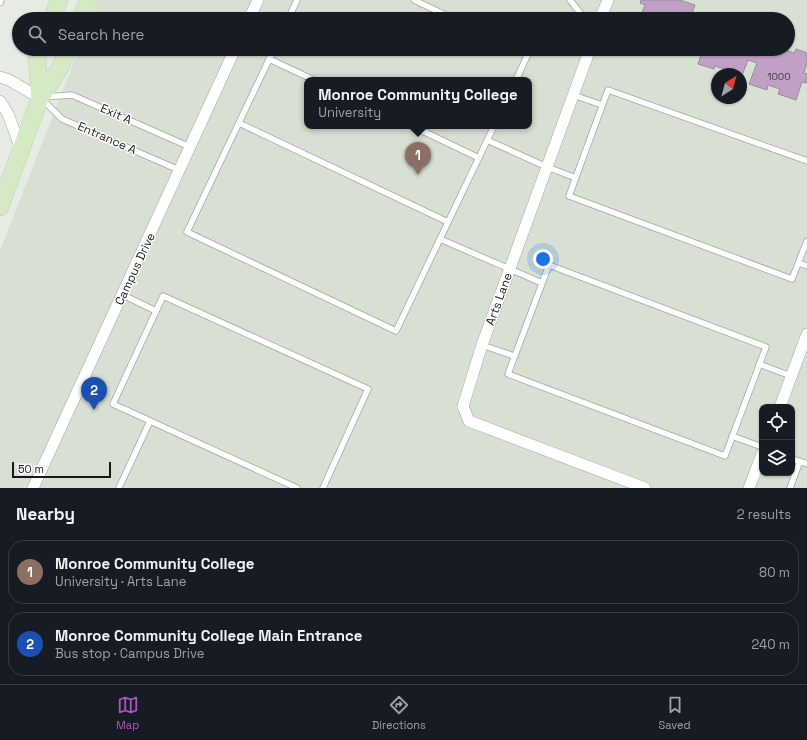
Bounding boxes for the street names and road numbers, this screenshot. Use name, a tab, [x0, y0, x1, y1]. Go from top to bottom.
street label: Exit A	[98, 100, 135, 128]
street label: Entrance A	[75, 118, 139, 158]
street label: Campus Drive	[111, 230, 159, 308]
street label: Arts Lane	[482, 270, 516, 328]

